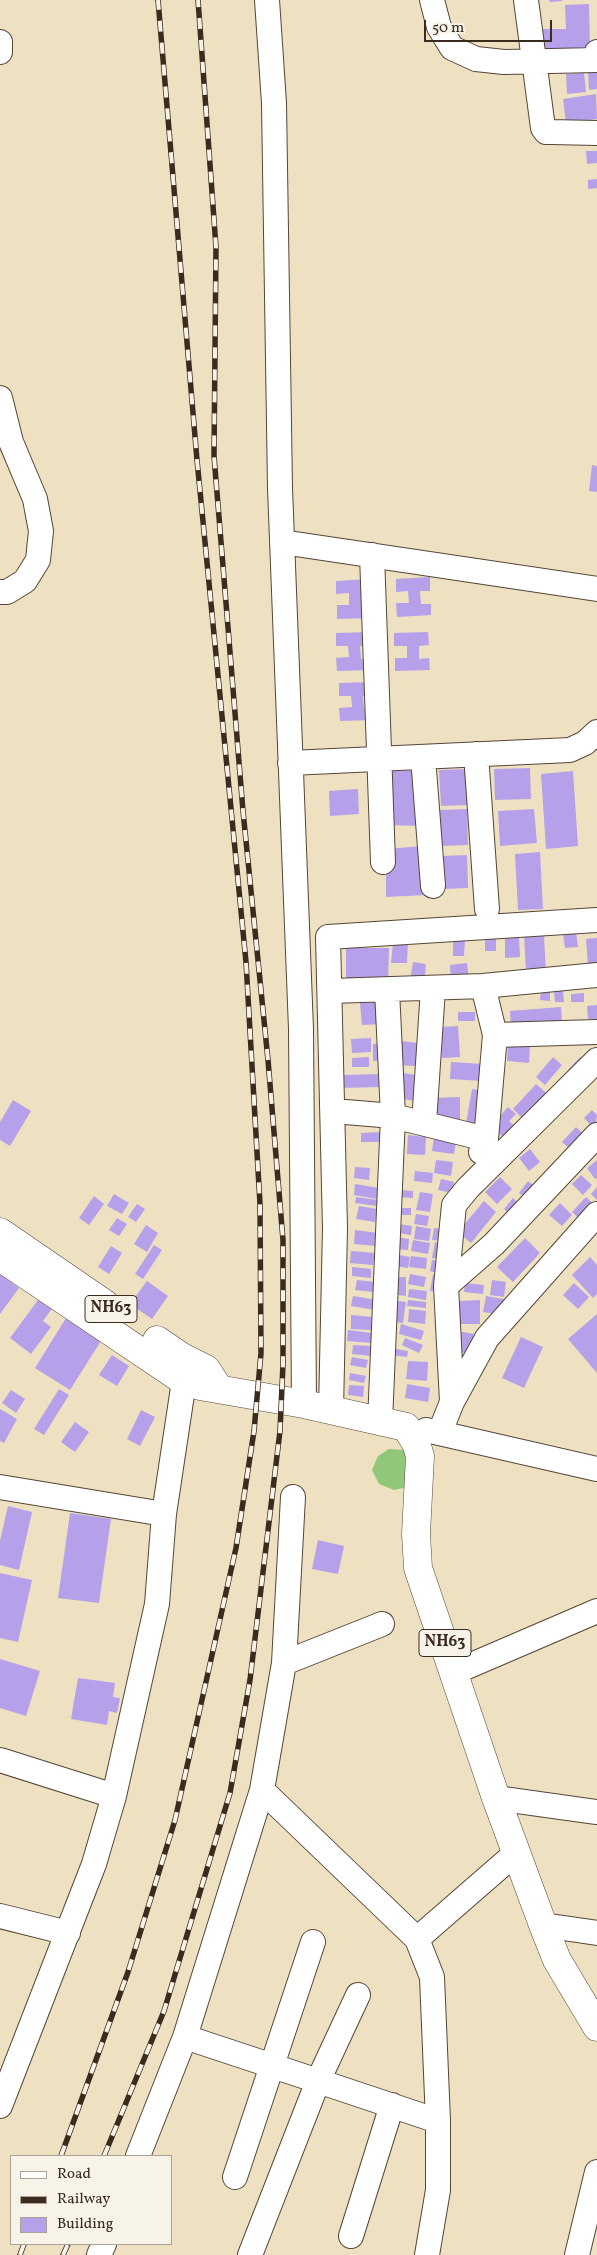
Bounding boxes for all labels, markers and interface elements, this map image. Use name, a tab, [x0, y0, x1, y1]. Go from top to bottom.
scale bar	[427, 10, 554, 42]
text: 50 m	[432, 18, 464, 39]
road number: NH63	[85, 1296, 137, 1322]
road number: NH63	[419, 1630, 471, 1656]
legend	[10, 2155, 172, 2245]
text: Road	[57, 2164, 91, 2185]
text: Railway	[57, 2189, 110, 2210]
text: Building	[57, 2214, 113, 2235]

